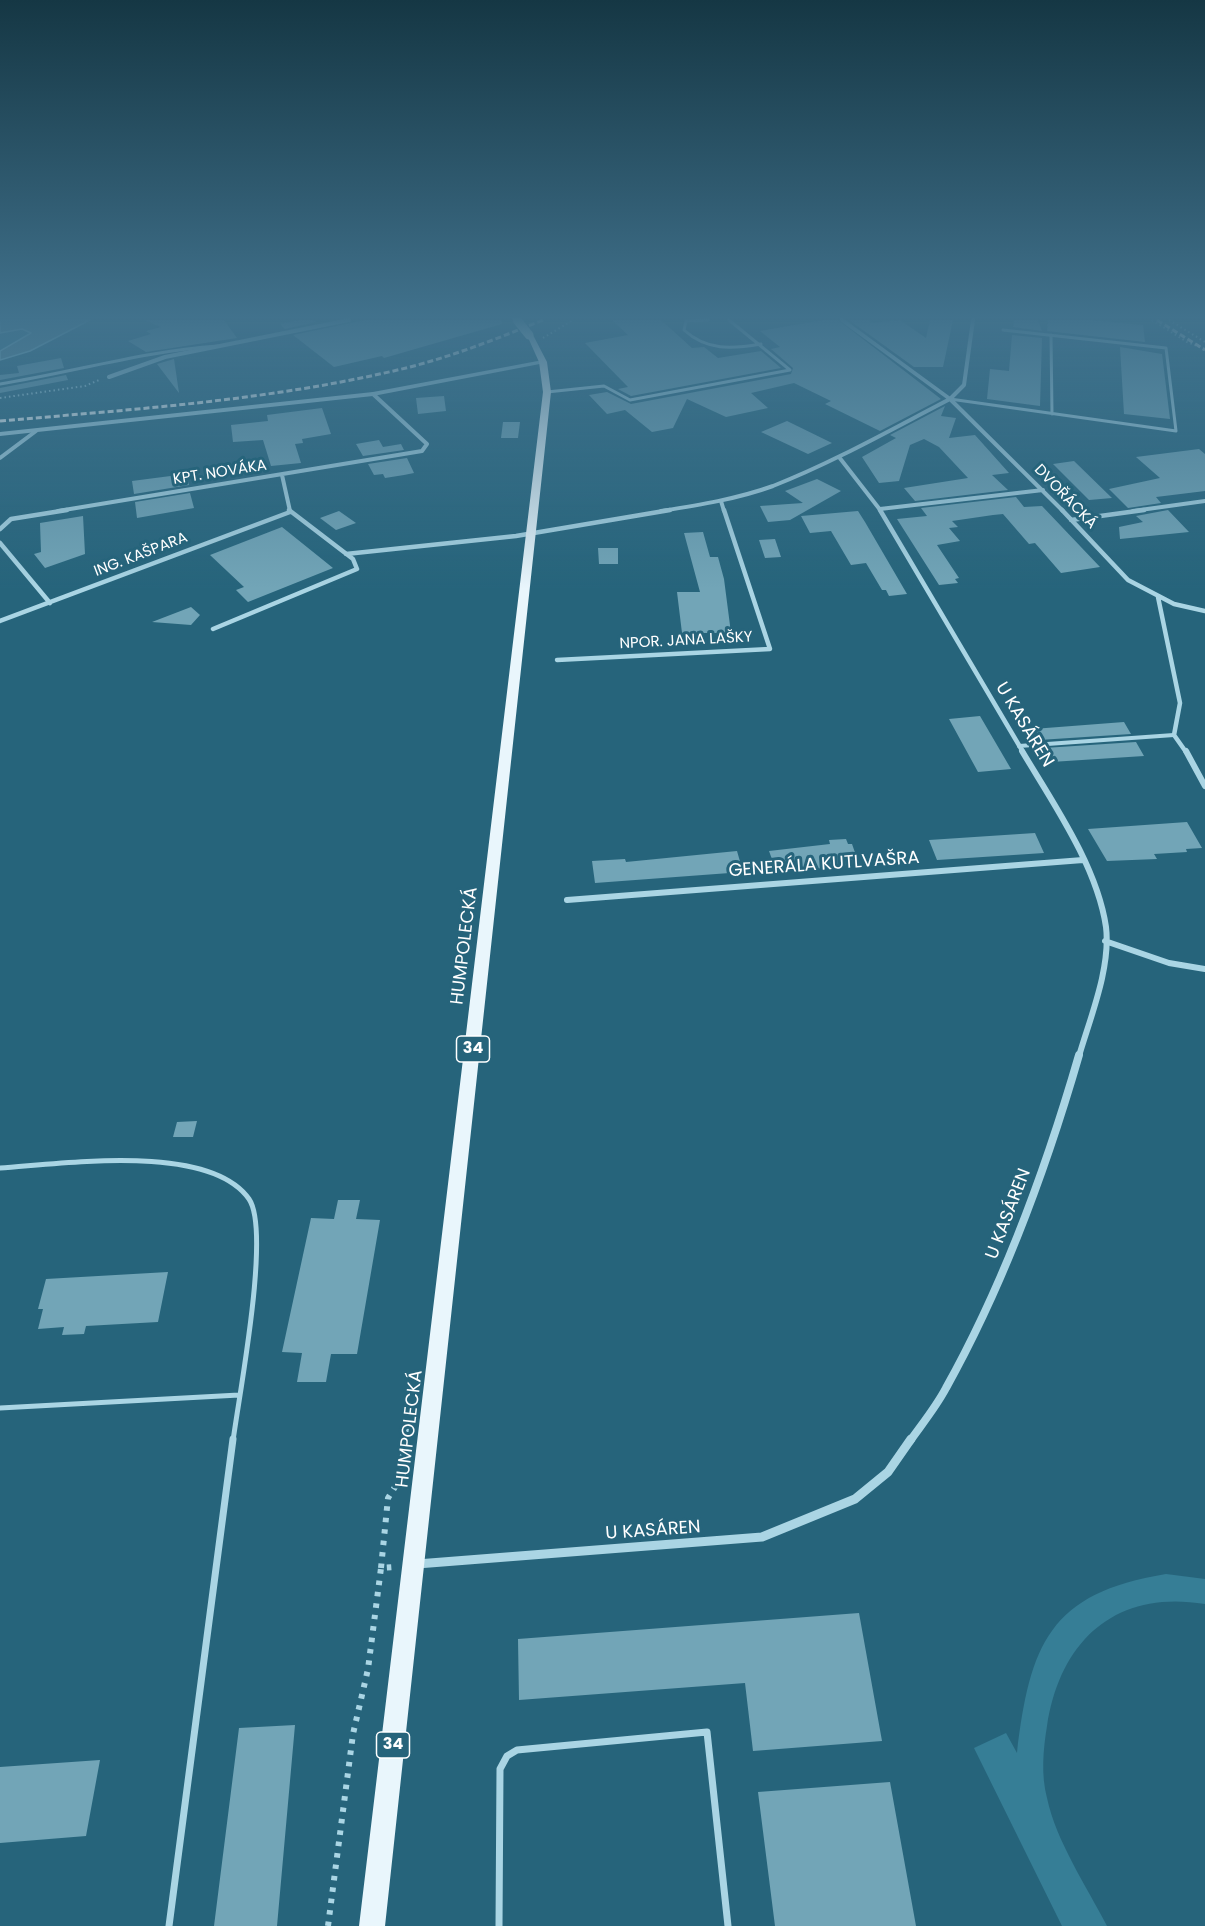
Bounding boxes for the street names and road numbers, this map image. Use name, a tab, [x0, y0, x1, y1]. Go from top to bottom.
street label: KPT. NOVÁKA	[172, 457, 268, 489]
street label: DVOŘÁCKÁ	[1030, 461, 1100, 533]
street label: ING. KAŠPARA	[92, 529, 190, 581]
street label: NPOR. JANA LAŠKY	[619, 629, 753, 653]
street label: U KASÁREN	[990, 679, 1058, 771]
street label: GENERÁLA KUTLVAŠRA	[728, 848, 920, 882]
street label: HUMPOLECKÁ	[447, 886, 483, 1006]
road number: 34	[456, 1036, 490, 1062]
street label: U KASÁREN	[982, 1166, 1036, 1262]
street label: HUMPOLECKÁ	[392, 1369, 428, 1489]
street label: U KASÁREN	[605, 1517, 701, 1545]
road number: 34	[376, 1732, 410, 1758]

